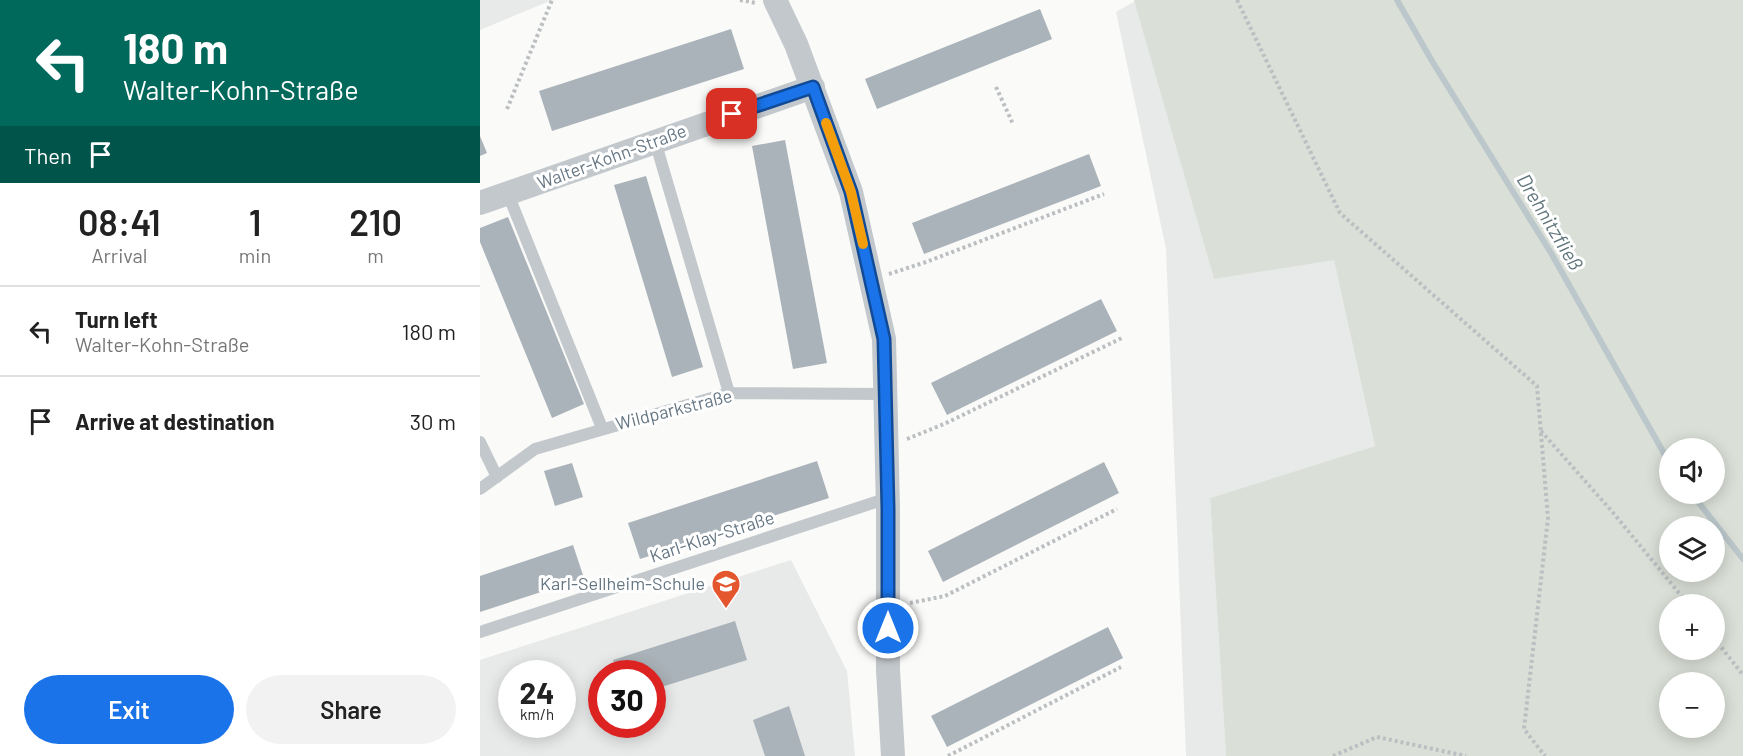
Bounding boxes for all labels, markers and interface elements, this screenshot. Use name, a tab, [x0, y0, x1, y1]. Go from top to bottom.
text: 180 m	[123, 22, 228, 72]
icon: left	[24, 24, 102, 102]
text: Walter-Kohn-Straße	[123, 73, 359, 105]
pin	[706, 88, 757, 139]
icon: arrive	[715, 97, 748, 130]
street label: Walter-Kohn-Straße	[534, 119, 689, 193]
icon: arrive	[84, 138, 117, 171]
text: Then	[24, 142, 72, 168]
water label: Drehnitzfließ	[1513, 169, 1589, 274]
text: 08:41	[78, 200, 161, 243]
text: 1	[249, 200, 261, 243]
text: 210	[349, 200, 402, 243]
text: Arrival	[91, 243, 147, 267]
text: min	[239, 243, 271, 267]
text: m	[367, 243, 384, 267]
text: Turn left	[75, 306, 158, 332]
icon: left	[24, 315, 57, 348]
text: 180 m	[402, 318, 456, 344]
text: Walter-Kohn-Straße	[75, 332, 249, 356]
street label: Wildparkstraße	[613, 384, 734, 434]
icon: arrive	[24, 405, 57, 438]
text: Arrive at destination	[75, 408, 274, 434]
text: 30 m	[410, 408, 456, 434]
map controls	[1659, 438, 1725, 738]
button: sound	[1659, 438, 1725, 504]
street label: Karl-Klay-Straße	[647, 506, 777, 567]
button: layers	[1659, 516, 1725, 582]
school or university icon: Karl-Sellheim-Schule	[710, 568, 742, 610]
place label: Karl-Sellheim-Schule	[540, 572, 705, 594]
button: +	[1659, 594, 1725, 660]
position arrow	[856, 596, 920, 660]
speed limit sign: 30	[588, 660, 666, 738]
button: −	[1659, 672, 1725, 738]
text: 24	[520, 674, 554, 710]
button: Exit	[24, 675, 234, 744]
button: Share	[246, 675, 456, 744]
text: km/h	[520, 705, 554, 723]

